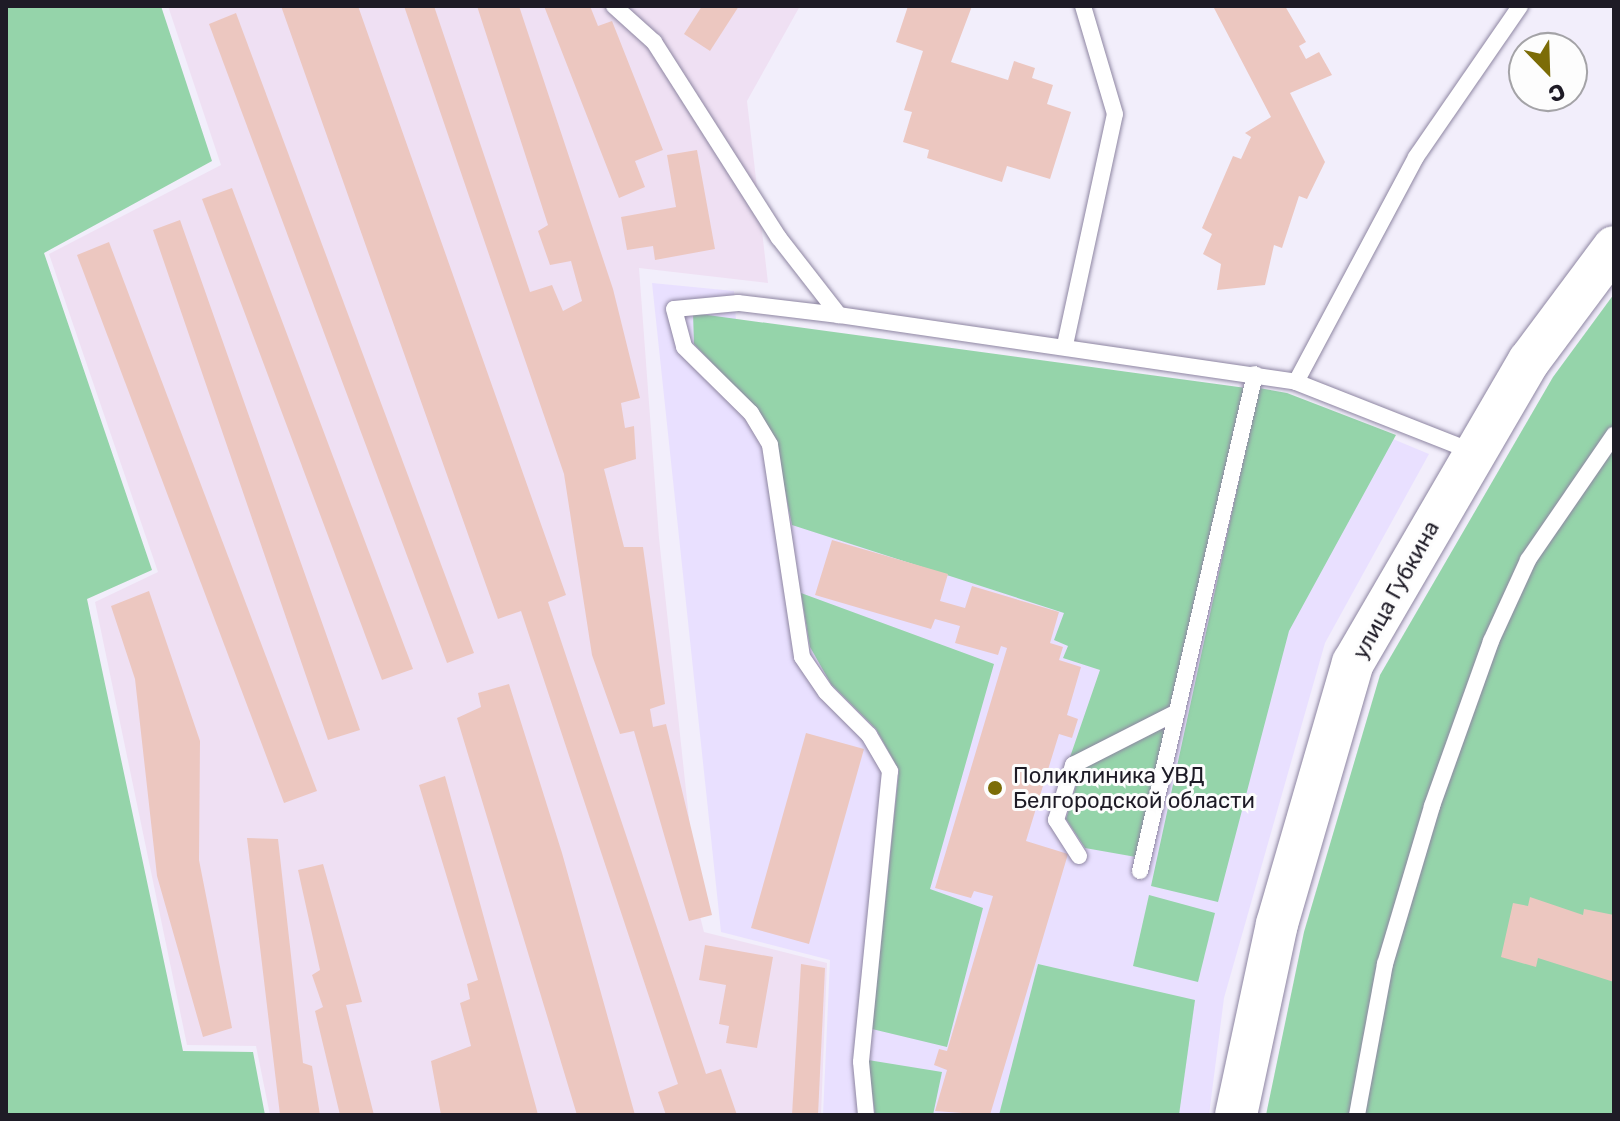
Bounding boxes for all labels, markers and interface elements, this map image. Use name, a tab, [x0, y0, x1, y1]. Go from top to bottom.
north arrow	[1508, 32, 1588, 112]
text: С	[1544, 77, 1569, 108]
street label: улица Губкина	[1347, 516, 1445, 664]
place label: Поликлиника УВД Белгородской области	[1013, 762, 1255, 814]
marker: Поликлиника УВД Белгородской области	[984, 777, 1006, 799]

